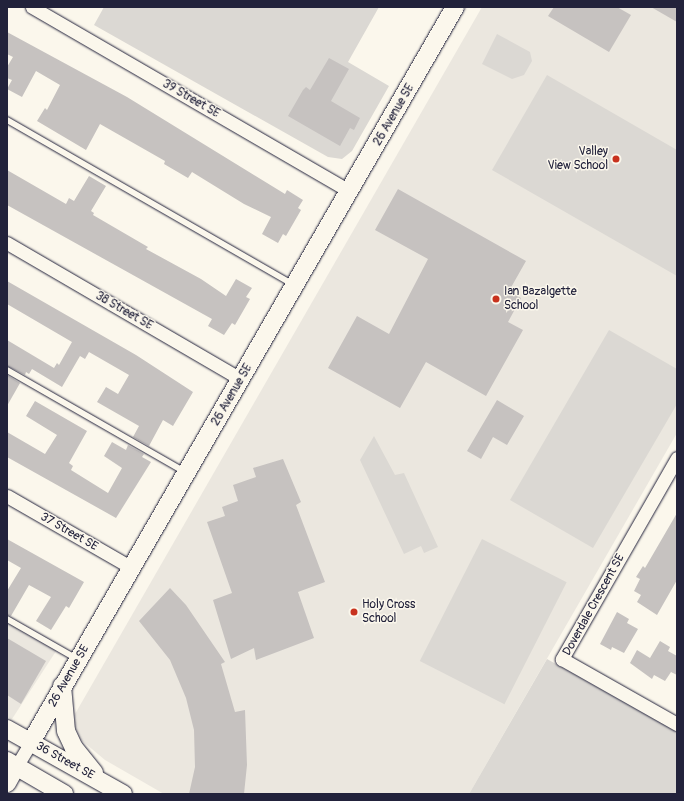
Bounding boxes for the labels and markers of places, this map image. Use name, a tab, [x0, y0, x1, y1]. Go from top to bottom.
place label: Valley View School	[548, 145, 608, 173]
marker: Valley View School	[611, 154, 621, 164]
place label: Ian Bazalgette School	[504, 285, 577, 313]
marker: Ian Bazalgette School	[491, 294, 501, 304]
place label: Holy Cross School	[362, 598, 415, 626]
marker: Holy Cross School	[349, 607, 359, 617]

